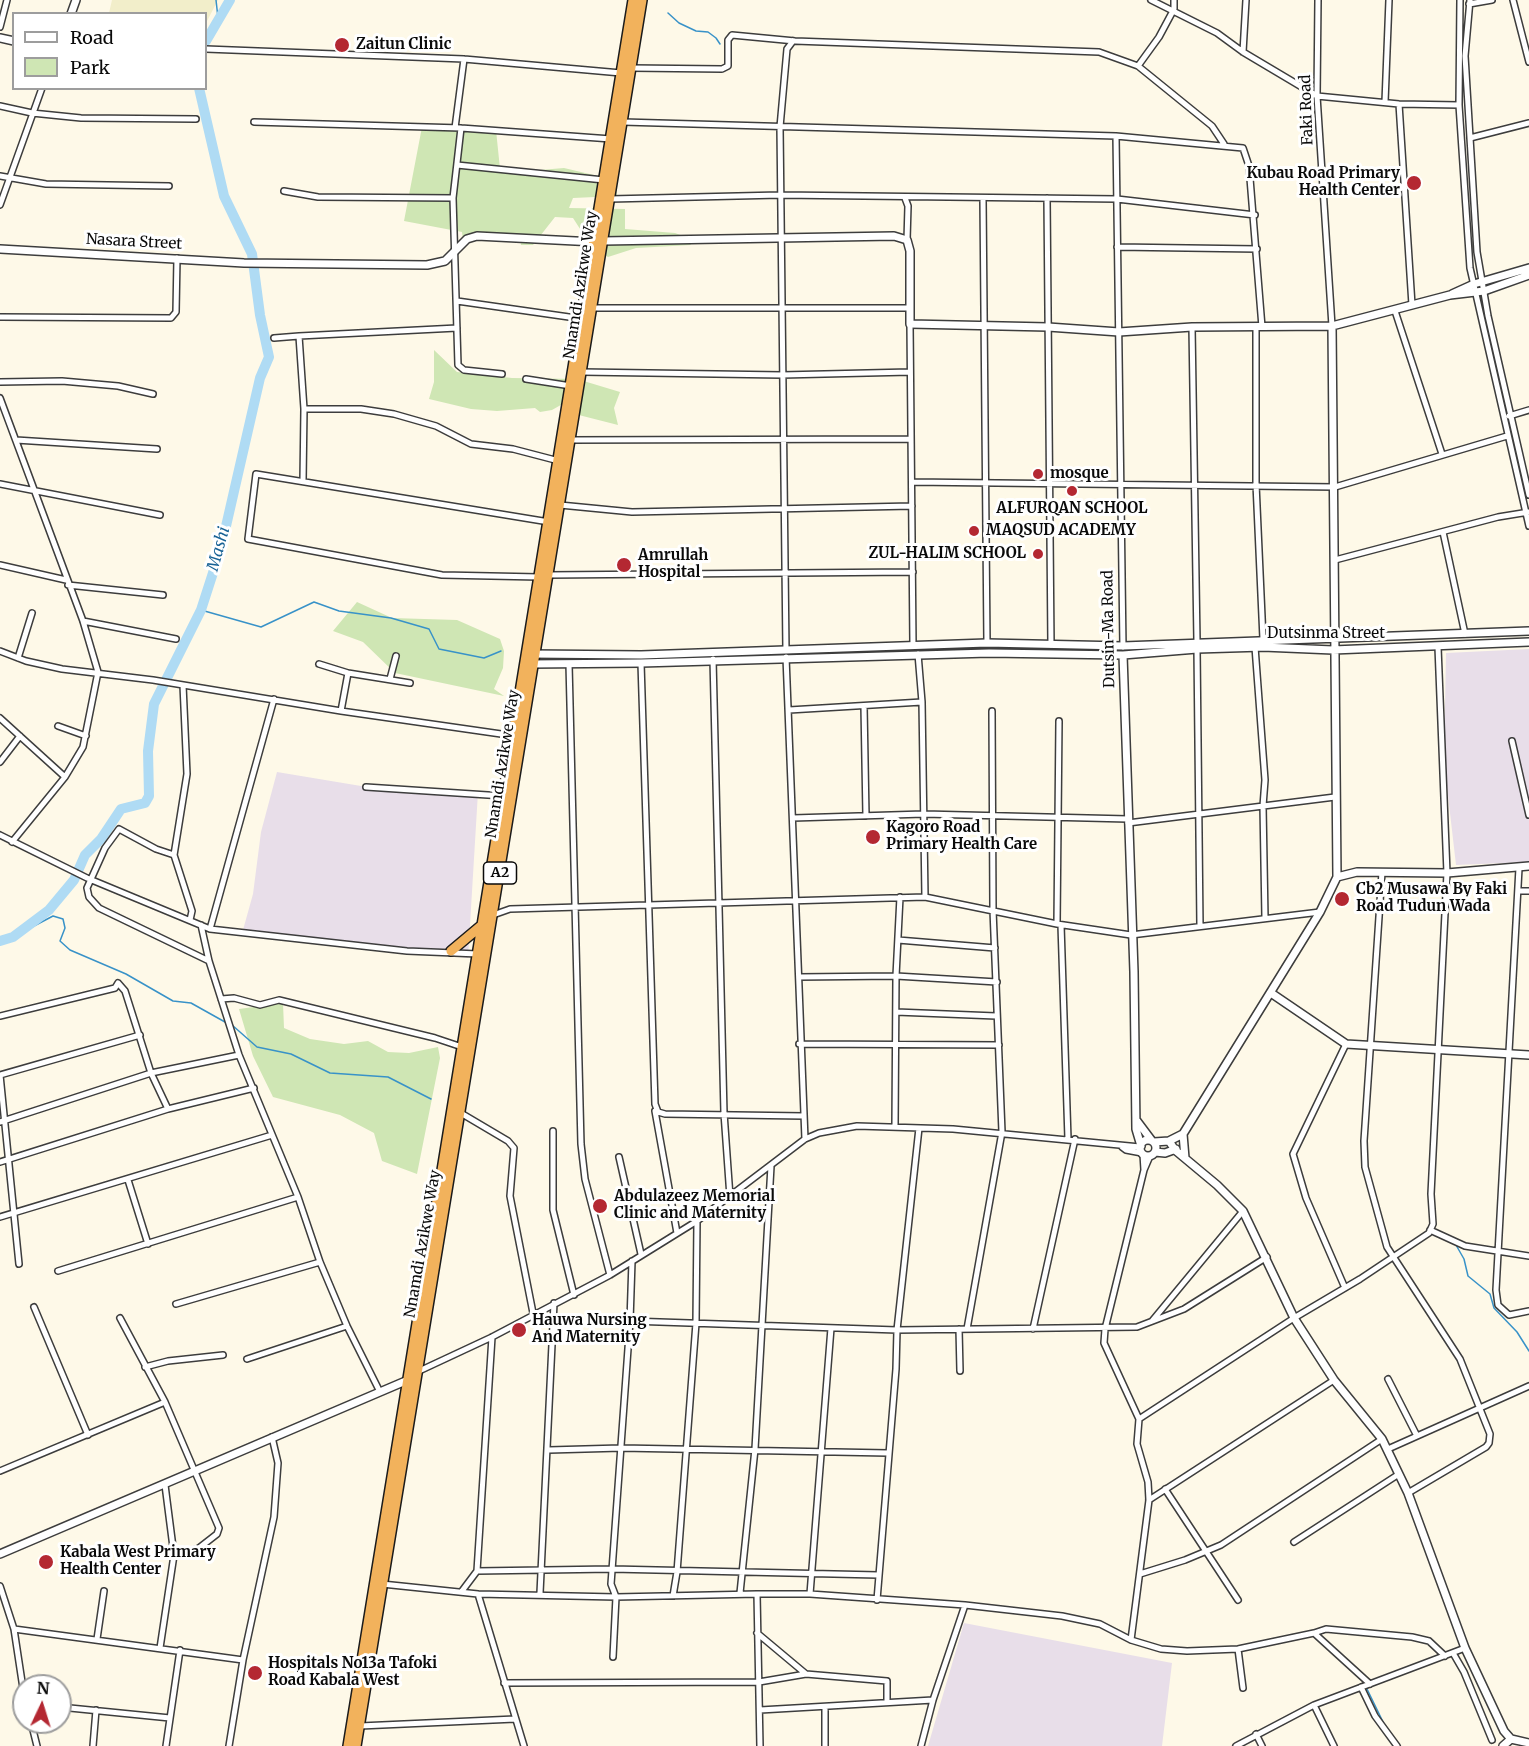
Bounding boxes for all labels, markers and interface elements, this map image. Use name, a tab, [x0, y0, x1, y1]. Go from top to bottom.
legend	[12, 12, 207, 90]
text: Road	[70, 26, 114, 49]
marker: Zaitun Clinic	[333, 36, 351, 54]
place label: Zaitun Clinic	[356, 36, 451, 54]
text: Park	[70, 56, 110, 79]
street label: Faki Road	[1297, 74, 1317, 146]
place label: Kubau Road Primary Health Center	[1246, 165, 1400, 200]
marker: Kubau Road Primary Health Center	[1405, 174, 1423, 192]
street label: Nnamdi Azikwe Way	[560, 210, 602, 360]
street label: Nasara Street	[85, 230, 183, 254]
place label: mosque	[1050, 465, 1109, 483]
marker: mosque	[1031, 467, 1045, 481]
marker: ALFURQAN SCHOOL	[1065, 484, 1079, 498]
place label: ALFURQAN SCHOOL	[996, 500, 1148, 518]
place label: MAQSUD ACADEMY	[986, 522, 1136, 540]
marker: MAQSUD ACADEMY	[967, 524, 981, 538]
water label: Mashi	[204, 525, 234, 573]
place label: ZUL-HALIM SCHOOL	[868, 545, 1026, 563]
place label: Amrullah Hospital	[638, 547, 708, 582]
marker: ZUL-HALIM SCHOOL	[1031, 547, 1045, 561]
marker: Amrullah Hospital	[615, 556, 633, 574]
street label: Dutsin-Ma Road	[1099, 570, 1119, 688]
street label: Dutsinma Street	[1267, 625, 1385, 643]
street label: Nnamdi Azikwe Way	[482, 689, 524, 839]
place label: Kagoro Road Primary Health Care	[886, 819, 1037, 854]
marker: Kagoro Road Primary Health Care	[864, 828, 882, 846]
road number: A2	[484, 862, 516, 884]
place label: Cb2 Musawa By Faki Road Tudun Wada	[1356, 881, 1507, 916]
marker: Cb2 Musawa By Faki Road Tudun Wada	[1333, 890, 1351, 908]
street label: Nnamdi Azikwe Way	[401, 1169, 445, 1319]
place label: Abdulazeez Memorial Clinic and Maternity	[614, 1188, 775, 1223]
marker: Abdulazeez Memorial Clinic and Maternity	[591, 1197, 609, 1215]
place label: Hauwa Nursing And Maternity	[532, 1312, 647, 1347]
marker: Hauwa Nursing And Maternity	[510, 1321, 528, 1339]
place label: Kabala West Primary Health Center	[60, 1544, 216, 1579]
marker: Kabala West Primary Health Center	[37, 1553, 55, 1571]
place label: Hospitals No13a Tafoki Road Kabala West	[268, 1655, 437, 1690]
marker: Hospitals No13a Tafoki Road Kabala West	[246, 1664, 264, 1682]
north arrow	[12, 1674, 72, 1734]
text: N	[36, 1678, 50, 1698]

